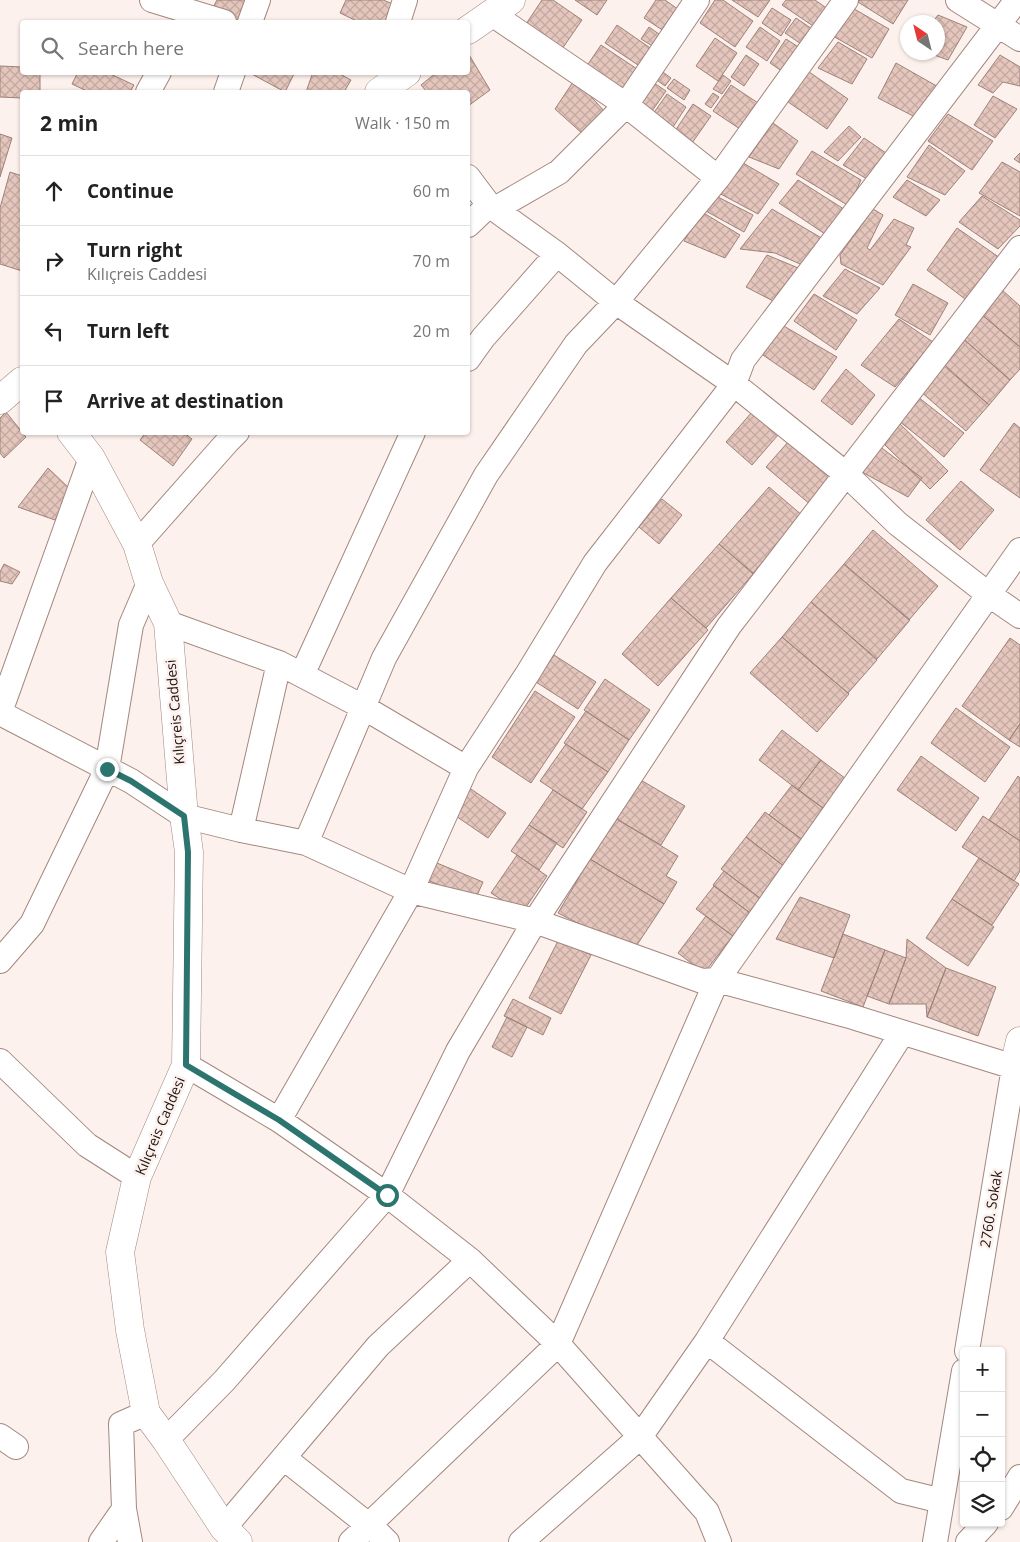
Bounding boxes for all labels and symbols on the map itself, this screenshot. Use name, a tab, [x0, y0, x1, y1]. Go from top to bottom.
north arrow	[900, 15, 945, 60]
street label: Kılıçreis Caddesi	[160, 659, 189, 765]
route end	[96, 758, 119, 781]
street label: Kılıçreis Caddesi	[130, 1074, 189, 1178]
street label: 2760. Sokak	[975, 1168, 1006, 1249]
route start	[376, 1184, 399, 1207]

